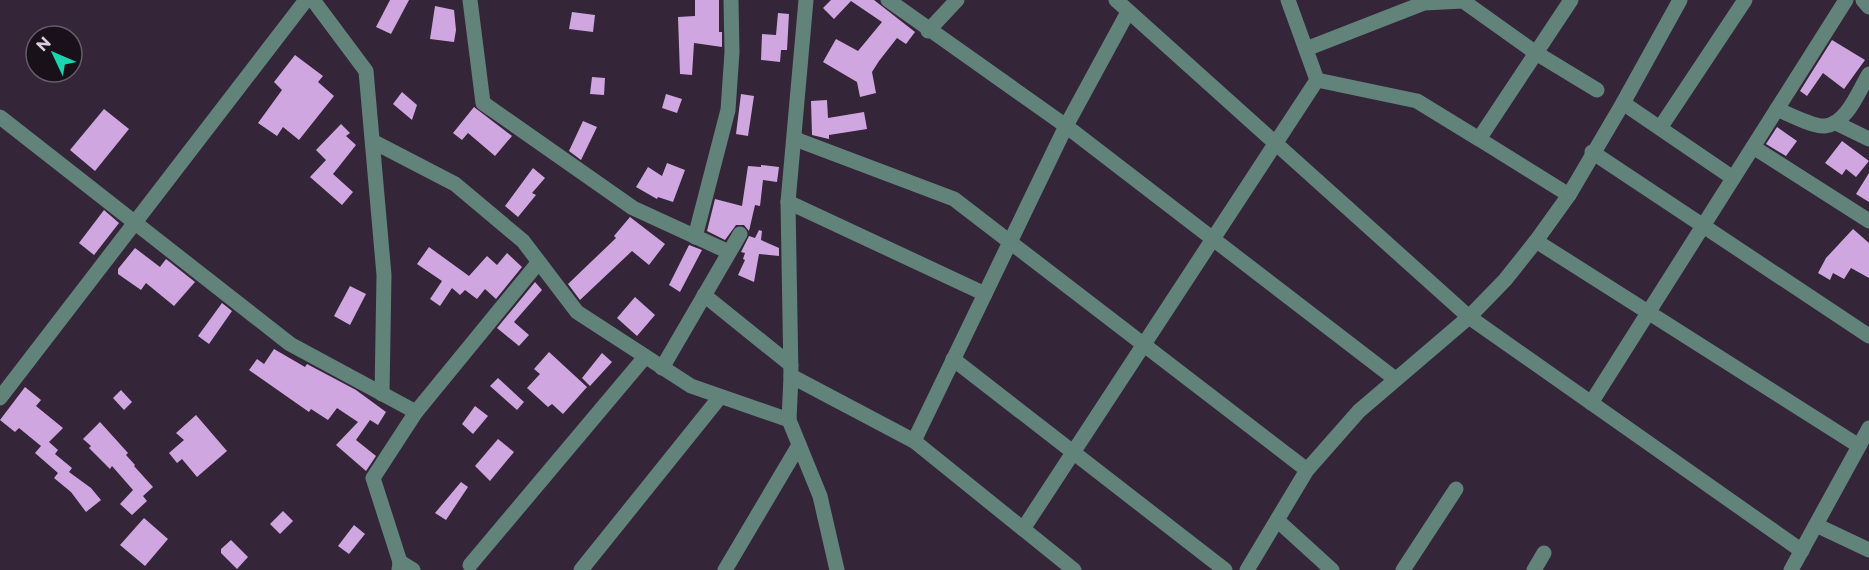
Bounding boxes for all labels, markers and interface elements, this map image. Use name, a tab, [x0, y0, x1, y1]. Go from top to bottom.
north arrow	[24, 24, 84, 84]
text: N	[32, 33, 55, 55]

